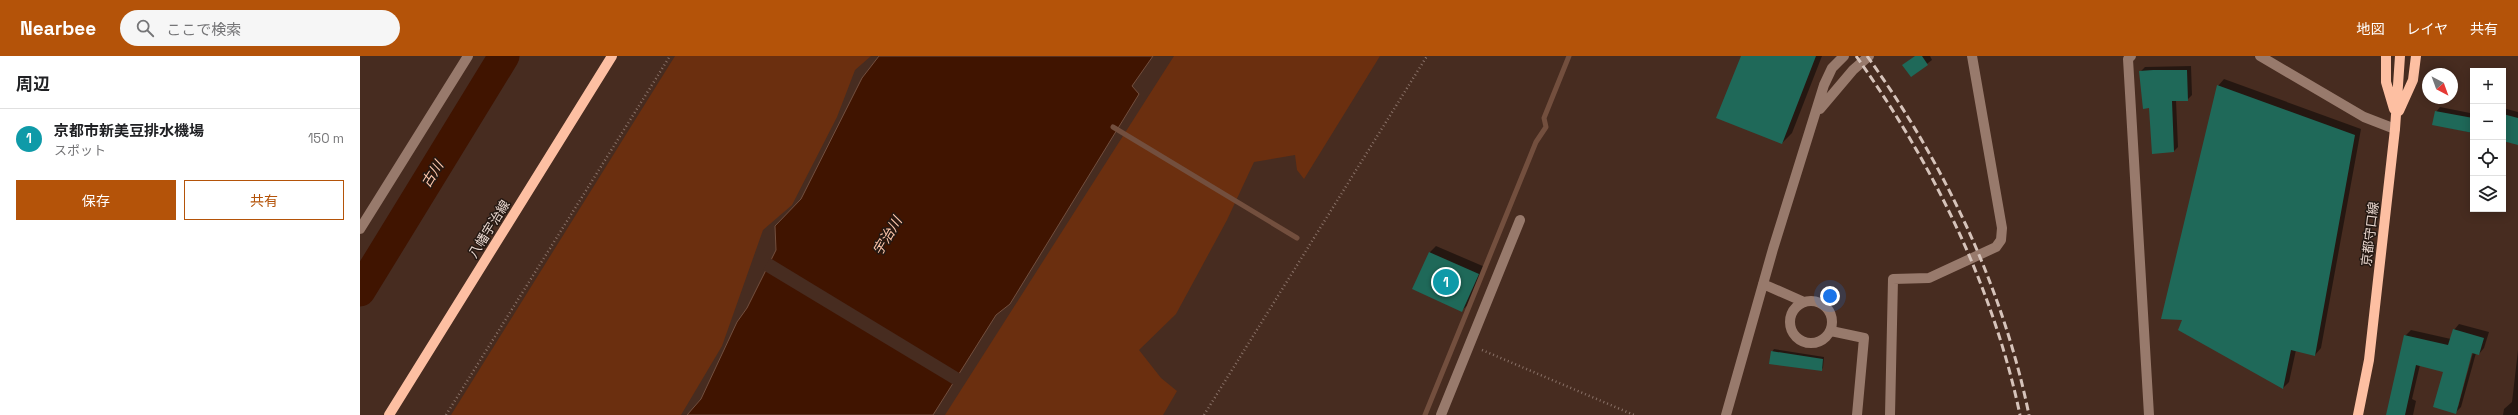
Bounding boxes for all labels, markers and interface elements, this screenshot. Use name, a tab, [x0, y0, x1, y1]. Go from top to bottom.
search box	[120, 10, 400, 46]
text: Nearbee	[20, 16, 96, 41]
icon: search	[134, 17, 156, 39]
text: ここで検索	[166, 20, 241, 39]
text: 地図	[2356, 20, 2384, 38]
text: レイヤ	[2406, 20, 2448, 38]
text: 共有	[2470, 20, 2498, 38]
north arrow	[2422, 68, 2458, 104]
map controls	[2470, 68, 2506, 212]
button: +	[2470, 68, 2506, 104]
text: 周辺	[16, 73, 50, 95]
button: −	[2470, 104, 2506, 140]
text: 京都市新美豆排水機場	[54, 121, 204, 140]
text: 1	[26, 130, 32, 147]
text: 150 m	[308, 130, 344, 147]
button: locate	[2470, 140, 2506, 176]
text: スポット	[54, 142, 106, 159]
water label: 古川	[417, 156, 448, 191]
button: layers	[2470, 176, 2506, 212]
button: 保存	[16, 180, 176, 220]
button: 共有	[184, 180, 344, 220]
street label: 八幡宇治線	[465, 197, 513, 261]
street label: 京都守口線	[2358, 201, 2382, 267]
water label: 宇治川	[868, 212, 907, 259]
pin: 1	[1433, 267, 1459, 297]
your location	[1820, 286, 1840, 306]

